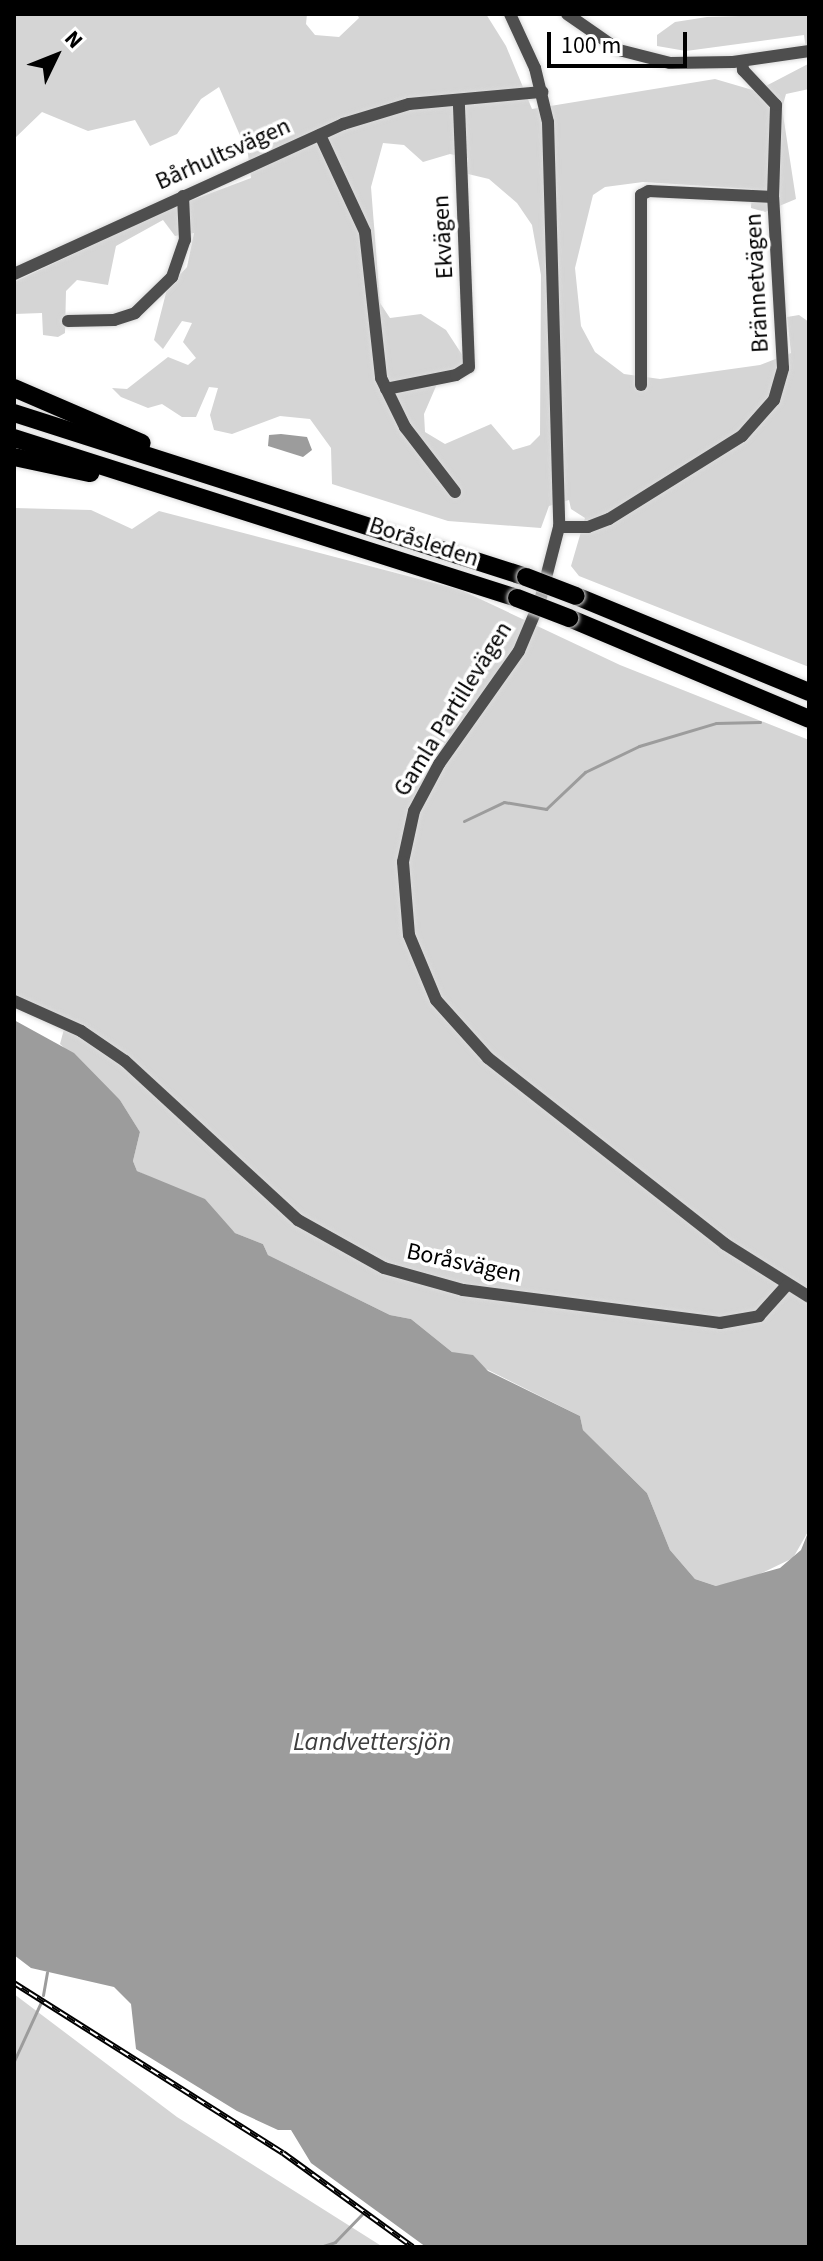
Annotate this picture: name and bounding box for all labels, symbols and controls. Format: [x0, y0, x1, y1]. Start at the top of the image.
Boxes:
north arrow [16, 16, 96, 96]
scale bar [551, 16, 691, 66]
text: N [57, 23, 90, 56]
text: 100 m [561, 28, 621, 63]
street label: Bårhultsvägen [151, 111, 295, 197]
street label: Ekvägen [426, 194, 460, 280]
street label: Brännetvägen [739, 213, 775, 353]
street label: Boråsleden [366, 511, 482, 573]
street label: Gamla Partillevägen [388, 616, 518, 802]
street label: Boråsvägen [404, 1237, 524, 1289]
water label: Landvettersjön [293, 1726, 451, 1758]

